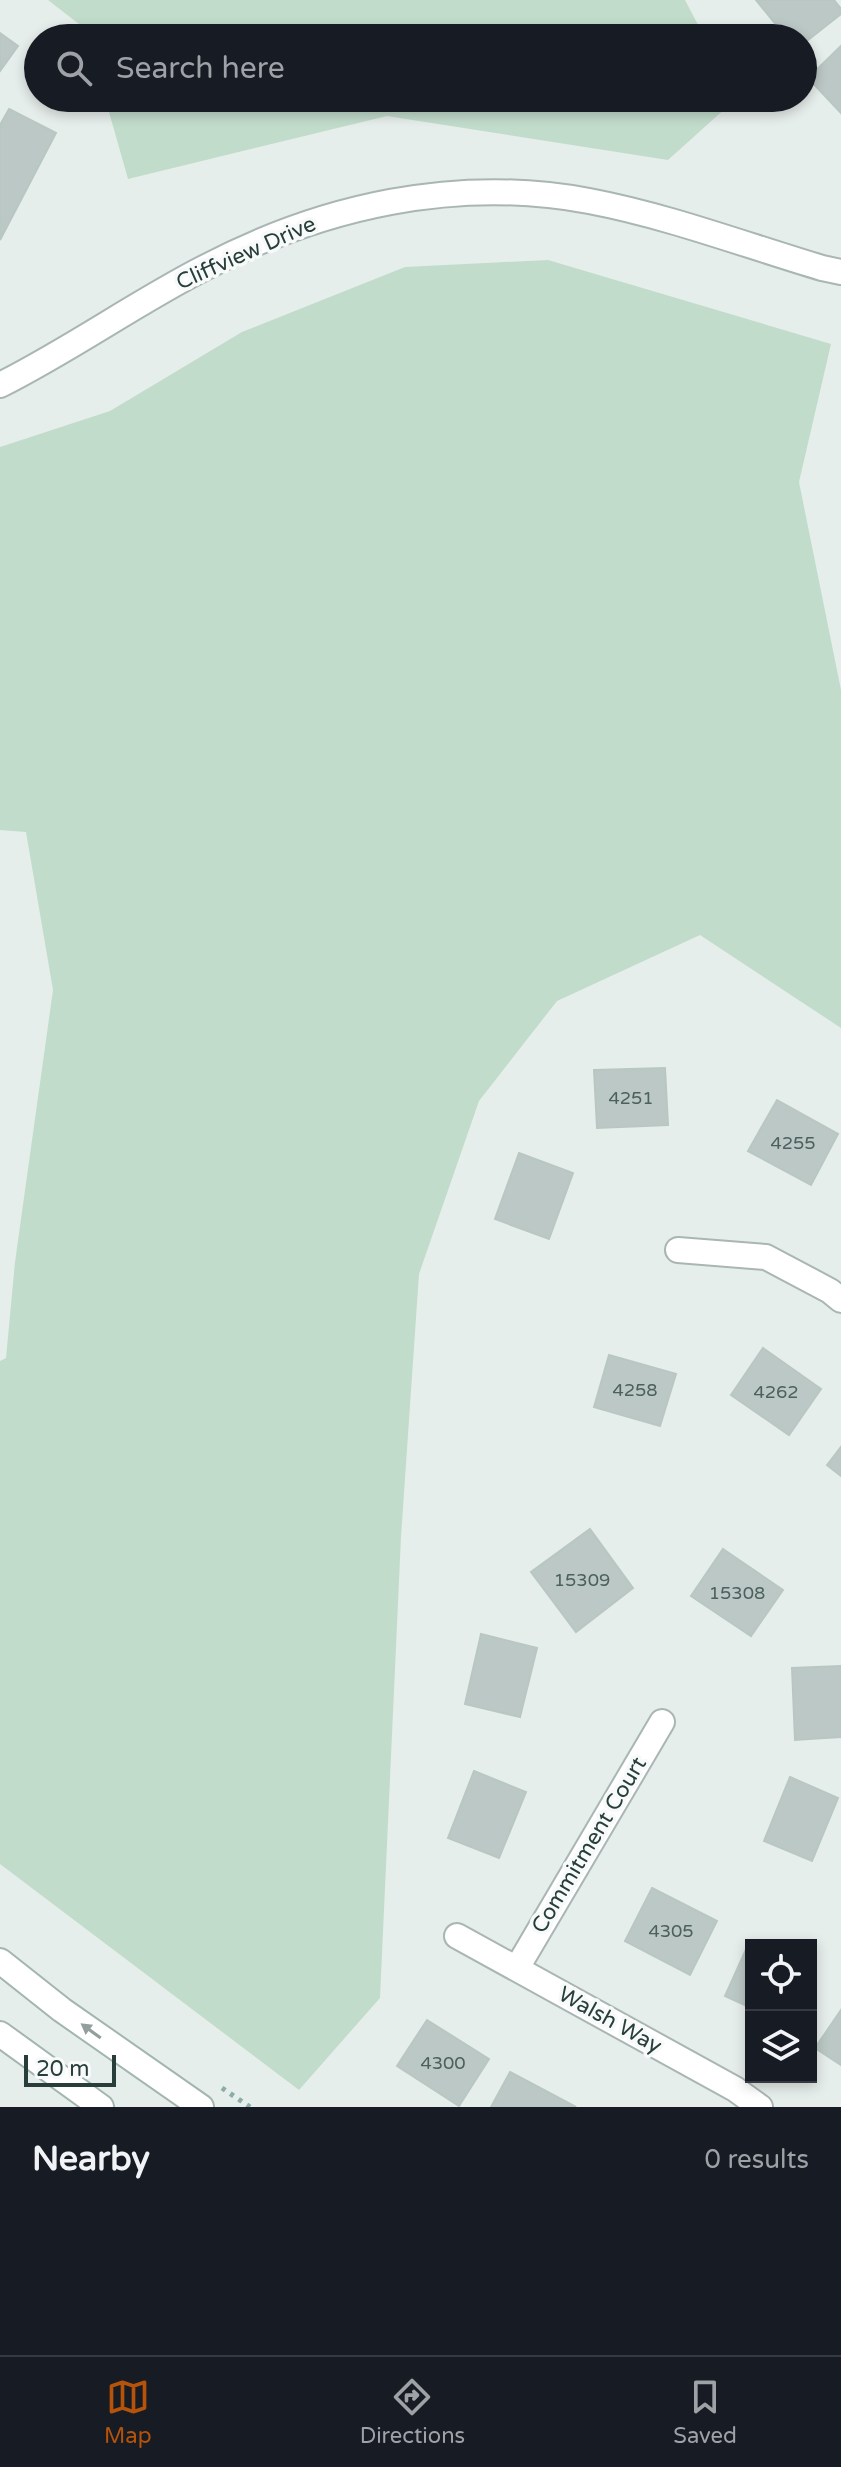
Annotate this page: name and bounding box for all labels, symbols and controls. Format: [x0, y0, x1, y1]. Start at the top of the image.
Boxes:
search box [24, 24, 817, 112]
icon: search [52, 46, 96, 90]
text: Search here [116, 50, 285, 87]
street label: Cliffview Drive [172, 211, 320, 295]
house number: 4251 [608, 1087, 654, 1109]
house number: 4255 [770, 1132, 816, 1154]
house number: 4258 [612, 1379, 658, 1401]
house number: 4262 [753, 1381, 799, 1403]
house number: 15309 [554, 1569, 610, 1591]
house number: 15308 [709, 1582, 765, 1604]
street label: Commitment Court [526, 1752, 652, 1938]
house number: 4305 [648, 1920, 694, 1942]
map controls [745, 1939, 817, 2083]
button: locate [745, 1939, 817, 2011]
street label: Walsh Way [554, 1981, 666, 2059]
button: layers [745, 2011, 817, 2083]
one-way arrow [81, 2024, 102, 2039]
scale bar [24, 2051, 116, 2087]
house number: 4300 [420, 2052, 466, 2074]
text: 20 m [36, 2056, 90, 2082]
text: Nearby [32, 2139, 150, 2180]
text: 0 results [704, 2144, 809, 2175]
tab: Map [104, 2375, 152, 2449]
tab: Directions [360, 2375, 465, 2449]
tab: Saved [673, 2375, 737, 2449]

